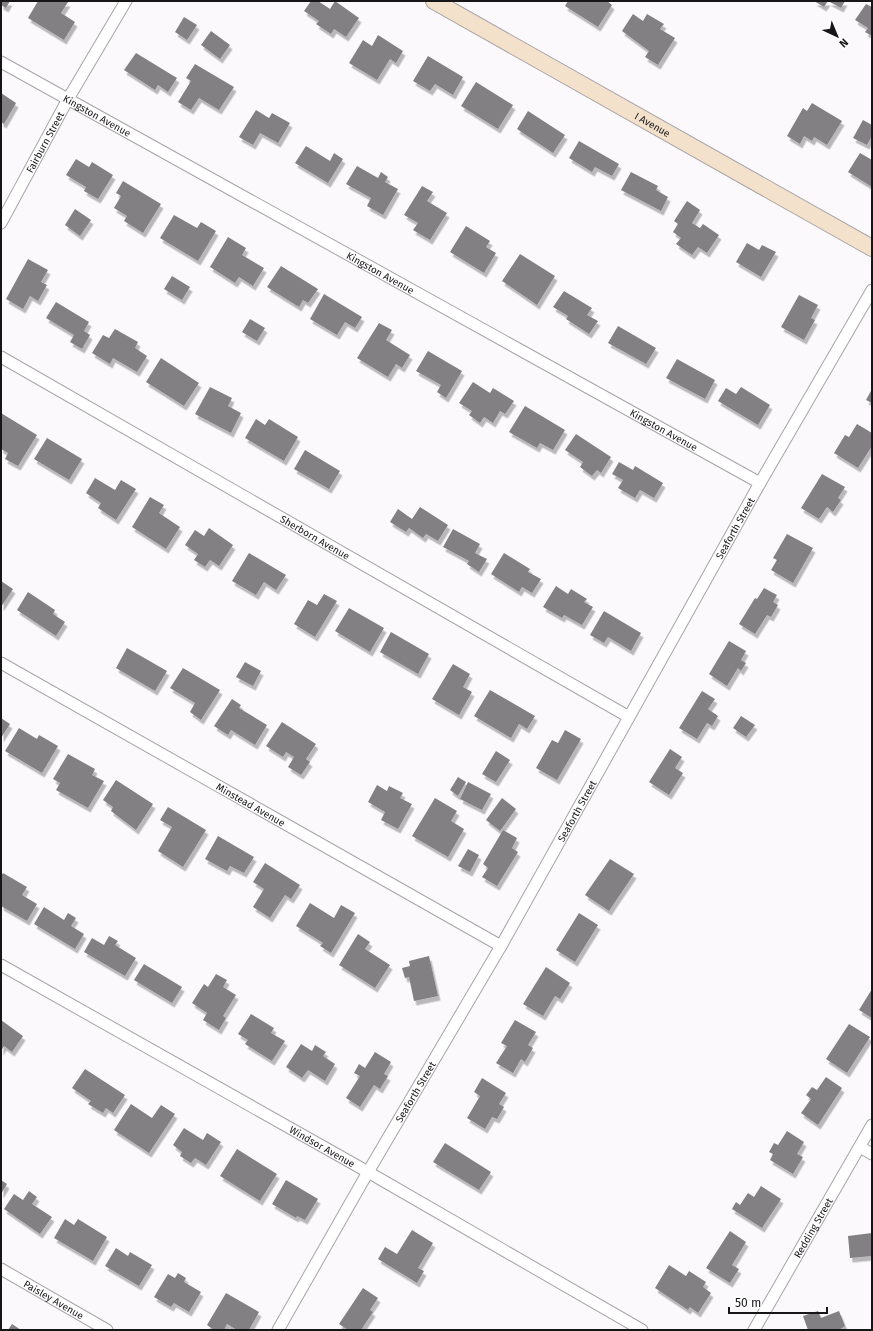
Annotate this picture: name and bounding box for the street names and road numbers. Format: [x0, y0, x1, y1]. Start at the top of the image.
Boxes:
street label: Kingston Avenue [61, 93, 133, 140]
street label: Fairburn Street [24, 110, 67, 175]
street label: I Avenue [632, 110, 672, 140]
street label: Kingston Avenue [344, 250, 416, 297]
street label: Kingston Avenue [627, 407, 699, 454]
street label: Seaforth Street [714, 495, 758, 561]
street label: Sherborn Avenue [278, 513, 351, 563]
street label: Seaforth Street [556, 778, 600, 844]
street label: Minstead Avenue [214, 781, 287, 830]
street label: Seaforth Street [394, 1059, 439, 1125]
street label: Windsor Avenue [287, 1124, 357, 1170]
street label: Redding Street [792, 1196, 836, 1260]
street label: Paisley Avenue [21, 1278, 86, 1322]

